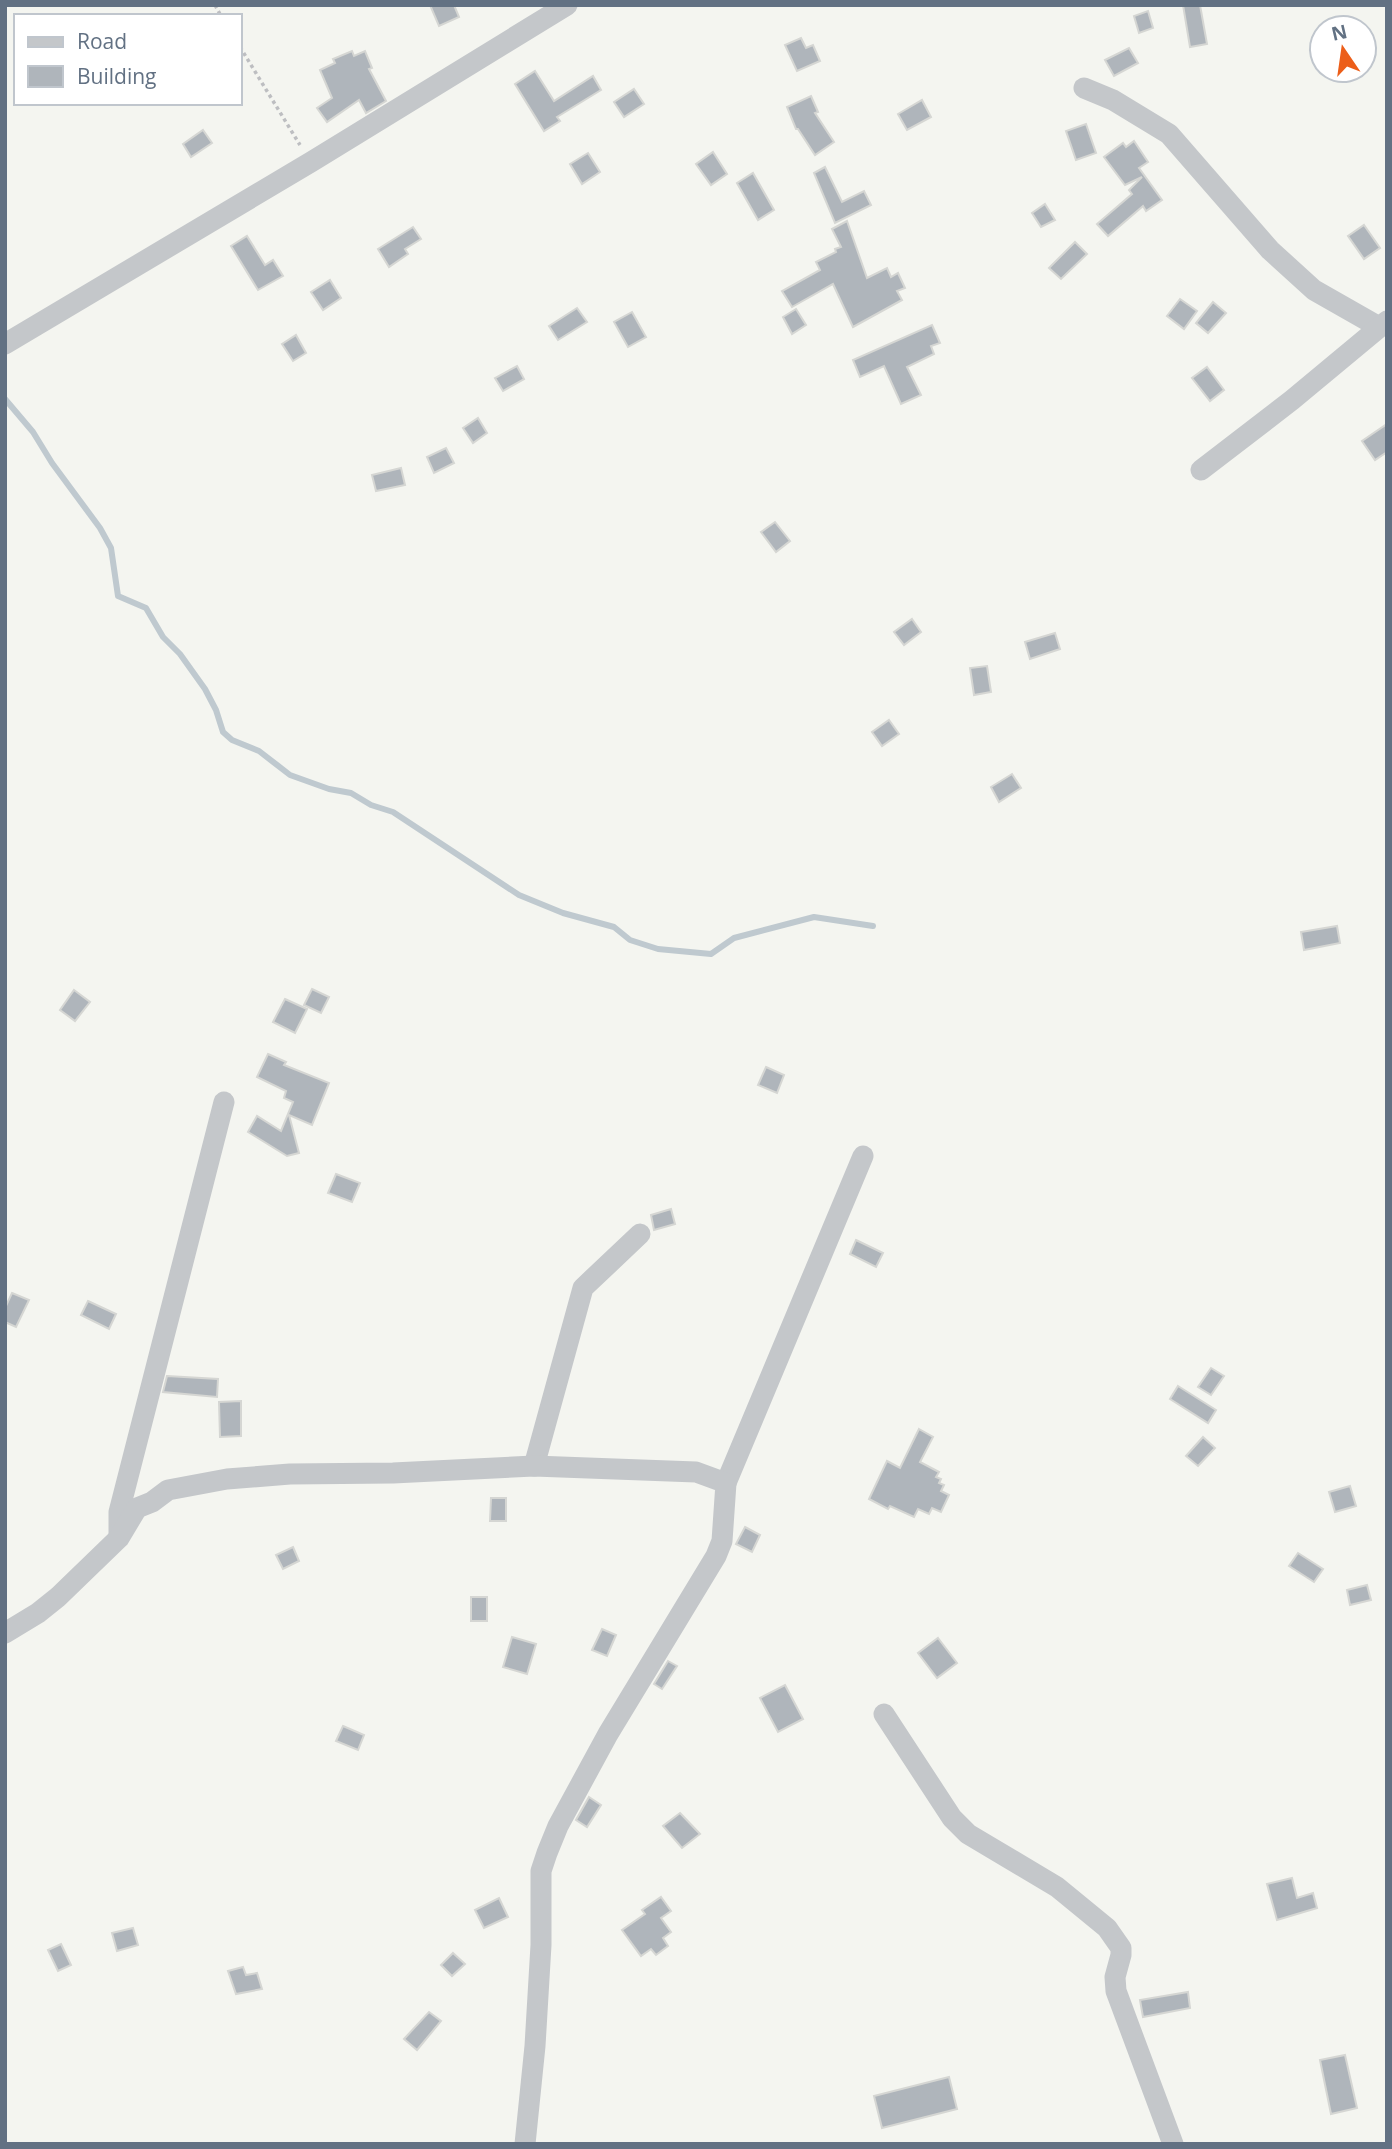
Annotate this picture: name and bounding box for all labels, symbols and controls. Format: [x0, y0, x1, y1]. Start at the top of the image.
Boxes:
legend [14, 14, 242, 105]
north arrow [1308, 14, 1378, 84]
text: N [1329, 18, 1350, 47]
text: Road [77, 27, 127, 55]
text: Building [77, 62, 156, 90]

